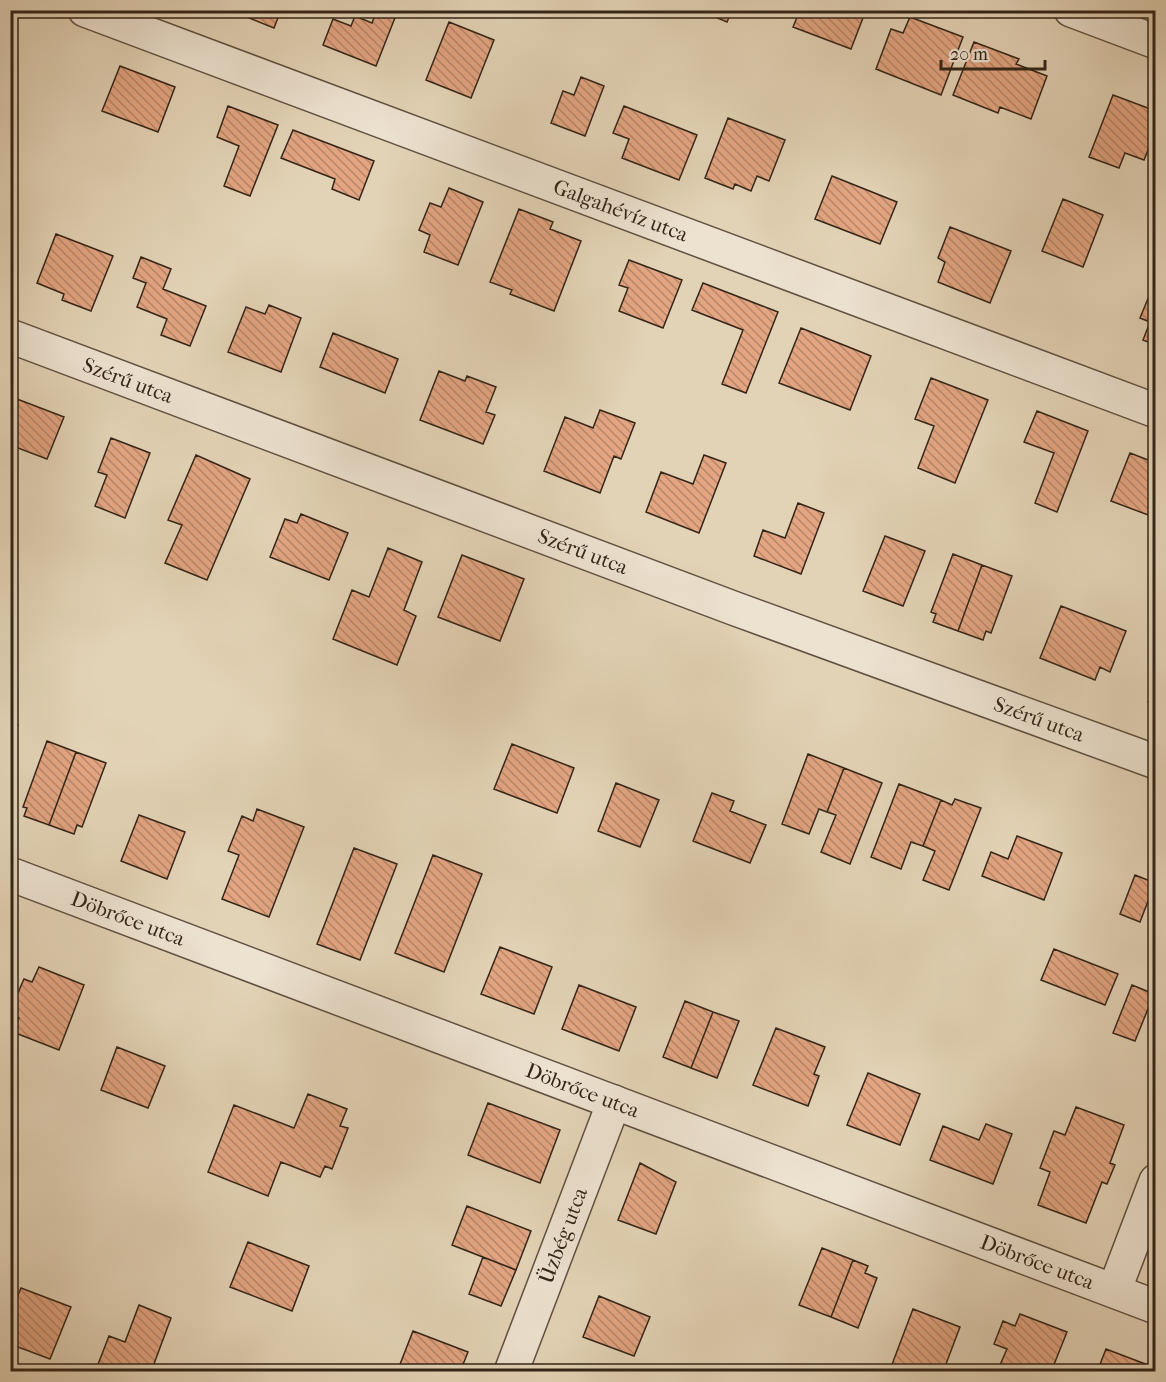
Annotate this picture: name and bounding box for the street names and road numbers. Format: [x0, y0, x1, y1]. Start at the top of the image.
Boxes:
street label: Galgahévíz utca [550, 174, 692, 247]
street label: Szérű utca [80, 353, 177, 408]
street label: Szérű utca [534, 524, 631, 579]
street label: Szérű utca [990, 692, 1088, 747]
street label: Döbrőce utca [68, 886, 188, 951]
street label: Döbrőce utca [522, 1058, 643, 1123]
street label: Üzbég utca [534, 1184, 592, 1287]
street label: Döbrőce utca [977, 1230, 1097, 1295]

